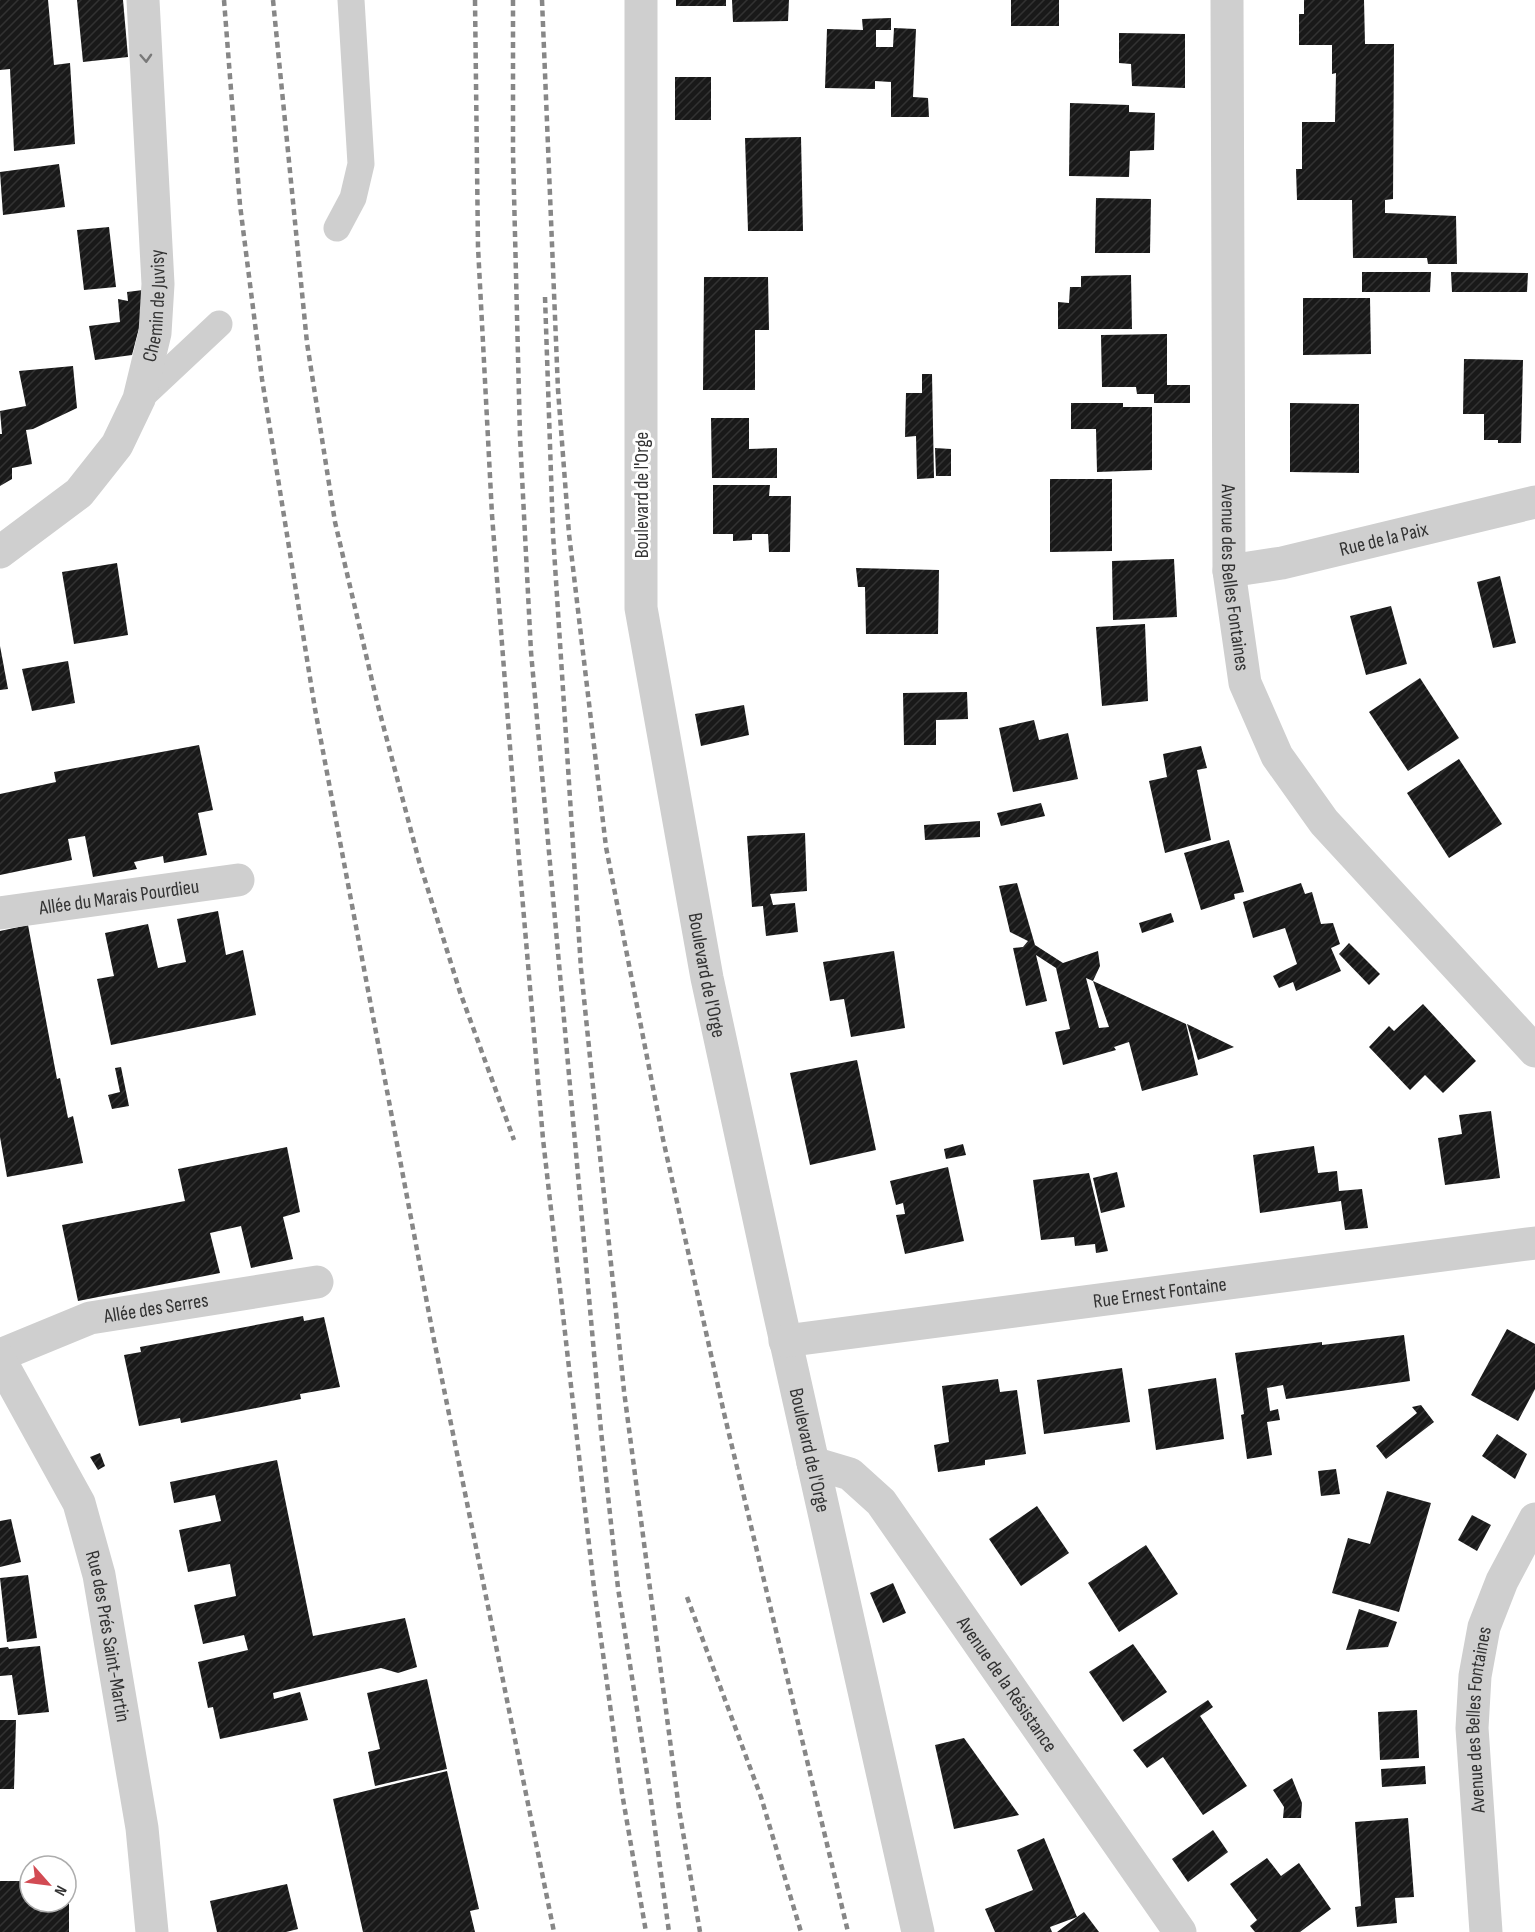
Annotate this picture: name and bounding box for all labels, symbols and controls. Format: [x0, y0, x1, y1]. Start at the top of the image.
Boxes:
one-way arrow [140, 54, 153, 63]
street label: Chemin de Juvisy [137, 248, 171, 364]
street label: Boulevard de l'Orge [630, 432, 654, 558]
street label: Avenue des Belles Fontaines [1216, 483, 1254, 672]
street label: Rue de la Paix [1337, 517, 1431, 562]
street label: Allée du Marais Pourdieu [36, 875, 201, 921]
street label: Boulevard de l'Orge [683, 911, 731, 1040]
street label: Rue Ernest Fontaine [1092, 1272, 1228, 1314]
street label: Allée des Serres [101, 1288, 210, 1329]
street label: Boulevard de l'Orge [784, 1386, 835, 1515]
street label: Rue des Prés Saint-Martin [80, 1548, 135, 1724]
street label: Avenue de la Résistance [951, 1611, 1062, 1757]
street label: Avenue des Belles Fontaines [1461, 1625, 1497, 1815]
north arrow [18, 1854, 78, 1914]
text: N [50, 1882, 70, 1899]

